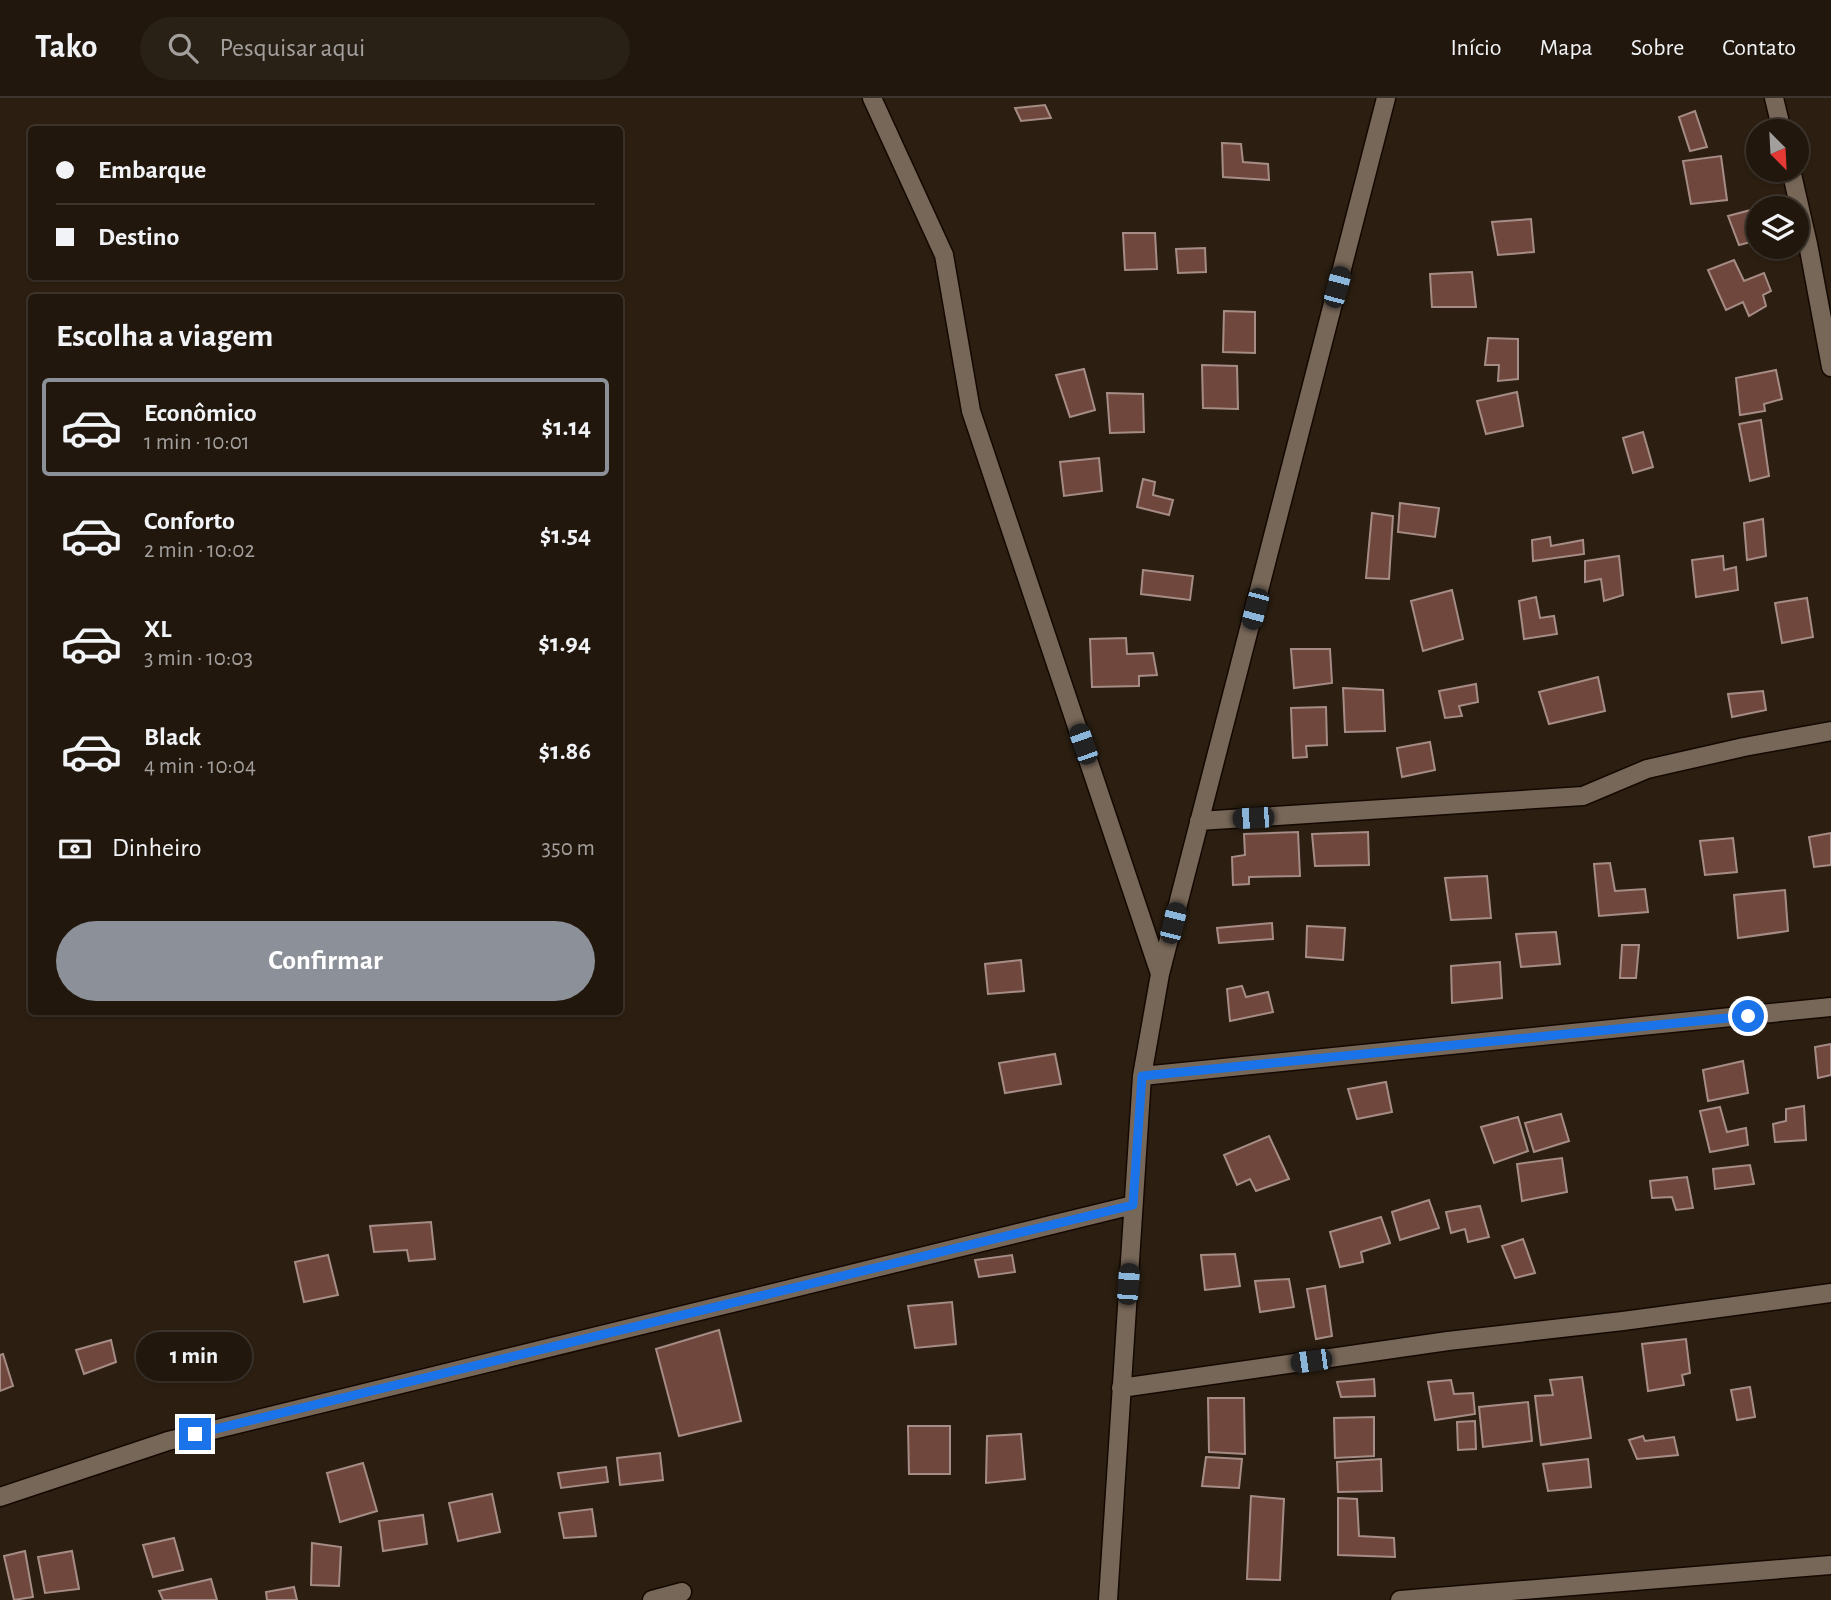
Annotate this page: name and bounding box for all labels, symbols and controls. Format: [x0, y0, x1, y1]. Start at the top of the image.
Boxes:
search box [140, 17, 630, 80]
icon: search [164, 29, 202, 67]
text: Tako [35, 31, 98, 64]
text: Pesquisar aqui [220, 35, 365, 61]
text: Início [1450, 36, 1502, 60]
text: Mapa [1540, 36, 1593, 60]
text: Sobre [1631, 36, 1684, 60]
text: Contato [1722, 36, 1796, 60]
north arrow [1746, 119, 1810, 182]
map controls [1746, 119, 1809, 259]
text: Embarque [98, 157, 206, 183]
button: layers [1746, 196, 1809, 259]
text: Destino [98, 224, 179, 250]
car [1322, 264, 1353, 310]
text: Escolha a viagem [56, 320, 273, 352]
icon: car [60, 396, 123, 459]
text: Econômico [144, 400, 257, 426]
text: $1.14 [542, 414, 591, 440]
text: 1 min · 10:01 [144, 431, 250, 454]
icon: car [60, 504, 123, 567]
text: Conforto [144, 508, 235, 534]
text: $1.54 [540, 522, 591, 548]
text: 2 min · 10:02 [144, 539, 255, 562]
car [1240, 586, 1271, 632]
icon: car [60, 612, 123, 675]
text: XL [144, 616, 171, 642]
text: $1.94 [538, 630, 591, 656]
text: 3 min · 10:03 [144, 647, 253, 670]
icon: car [60, 720, 123, 783]
car [1067, 721, 1100, 767]
text: Black [144, 724, 201, 750]
text: $1.86 [539, 738, 591, 764]
text: 4 min · 10:04 [144, 755, 256, 778]
car [1232, 806, 1275, 830]
icon: cash [56, 830, 94, 868]
text: Dinheiro [112, 835, 201, 861]
text: 350 m [542, 837, 595, 860]
car [1158, 900, 1189, 946]
button: Confirmar [56, 921, 595, 1001]
route start [1732, 1000, 1764, 1032]
car [1117, 1262, 1140, 1306]
callout: 1 min [137, 1332, 253, 1382]
text: 1 min [170, 1345, 218, 1368]
car [1289, 1348, 1334, 1374]
route end [179, 1418, 211, 1450]

